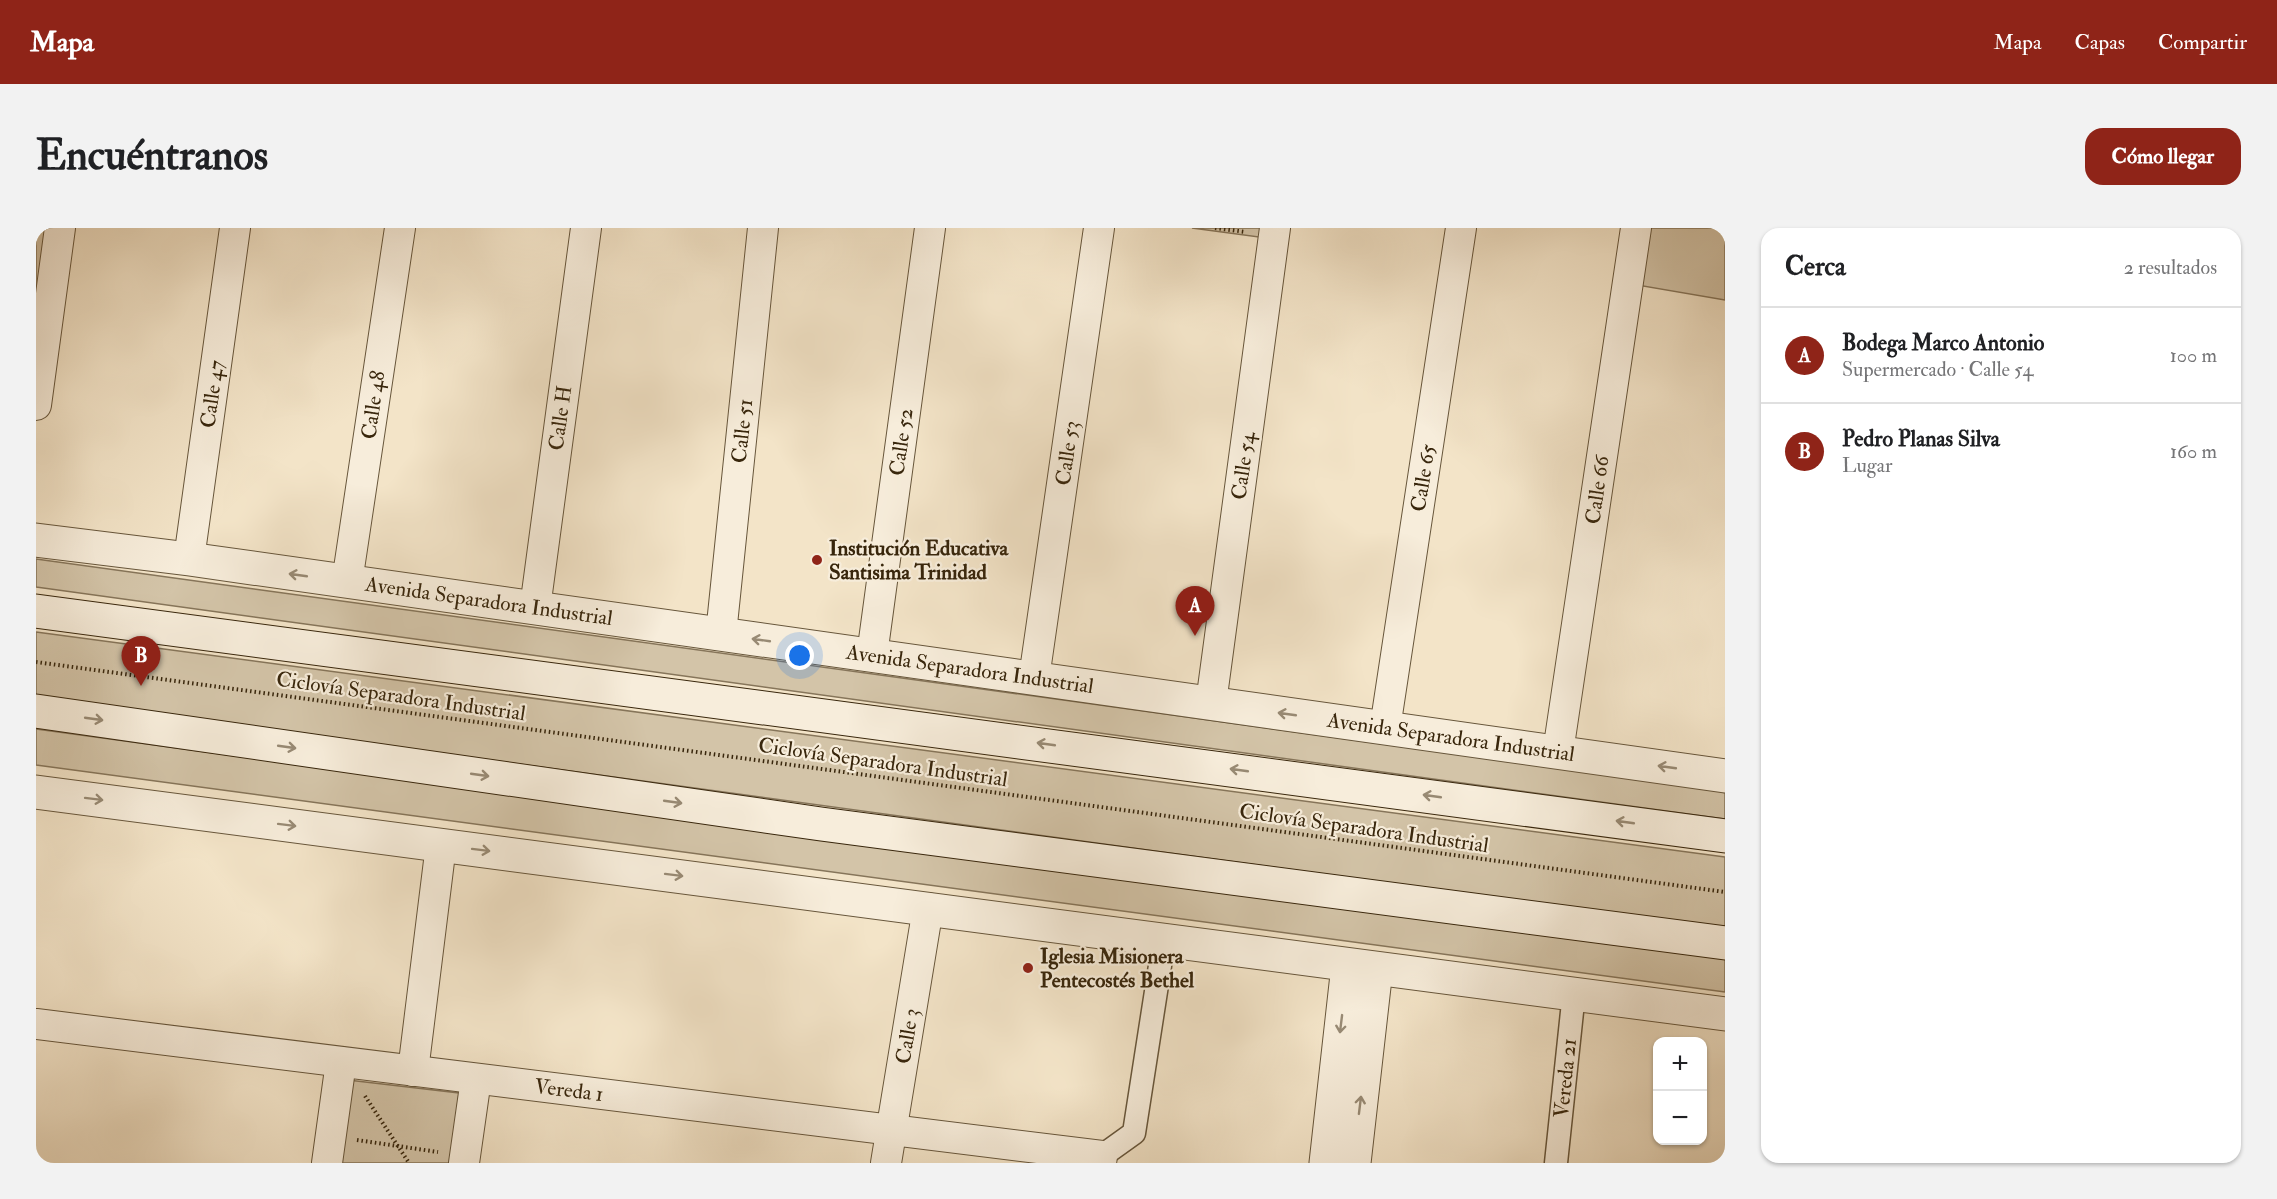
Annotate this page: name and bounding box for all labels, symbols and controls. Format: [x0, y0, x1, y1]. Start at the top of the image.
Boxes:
text: Mapa [30, 25, 94, 60]
text: Mapa [1994, 29, 2042, 56]
text: Capas [2075, 29, 2125, 56]
text: Compartir [2158, 29, 2247, 56]
button: Cómo llegar [2085, 128, 2241, 185]
text: Encuéntranos [36, 130, 268, 182]
text: Cerca [1785, 251, 1846, 283]
text: 2 resultados [2124, 255, 2217, 280]
text: Bodega Marco Antonio [1842, 329, 2044, 357]
text: A [1798, 343, 1811, 368]
text: 100 m [2170, 343, 2217, 368]
text: Supermercado · Calle 54 [1842, 357, 2033, 382]
street label: Calle 47 [194, 358, 231, 430]
street label: Calle 48 [355, 369, 392, 441]
street label: Calle H [543, 384, 578, 452]
street label: Calle 51 [726, 398, 759, 465]
street label: Calle 52 [883, 407, 920, 477]
street label: Calle 53 [1050, 419, 1085, 487]
text: Pedro Planas Silva [1842, 425, 2000, 453]
street label: Calle 54 [1225, 429, 1262, 502]
text: B [1798, 439, 1811, 464]
text: 160 m [2170, 439, 2217, 464]
street label: Calle 65 [1405, 442, 1442, 514]
street label: Calle 66 [1579, 453, 1616, 526]
text: Lugar [1842, 453, 1892, 478]
place label: Institución Educativa Santisima Trinidad [829, 535, 1009, 586]
marker: Institución Educativa Santisima Trinidad [810, 553, 824, 567]
one-way arrow [288, 569, 308, 580]
street label: Avenida Separadora Industrial [362, 571, 615, 632]
pin: A [1176, 586, 1214, 636]
one-way arrow [752, 634, 771, 645]
pin: B [122, 636, 160, 686]
street label: Avenida Separadora Industrial [843, 639, 1096, 700]
your location [785, 641, 814, 670]
street label: Ciclovía Separadora Industrial [275, 666, 528, 727]
street label: Avenida Separadora Industrial [1324, 707, 1577, 768]
one-way arrow [1277, 708, 1297, 719]
one-way arrow [84, 713, 103, 724]
street label: Ciclovía Separadora Industrial [757, 732, 1010, 793]
one-way arrow [1036, 739, 1056, 750]
one-way arrow [277, 741, 296, 752]
one-way arrow [1658, 762, 1677, 773]
one-way arrow [1230, 764, 1249, 775]
one-way arrow [470, 769, 489, 780]
one-way arrow [1423, 790, 1443, 801]
one-way arrow [84, 794, 103, 805]
one-way arrow [663, 797, 682, 808]
street label: Ciclovía Separadora Industrial [1238, 798, 1491, 859]
one-way arrow [1616, 817, 1636, 828]
one-way arrow [277, 819, 297, 830]
one-way arrow [470, 845, 490, 856]
one-way arrow [664, 870, 683, 881]
place label: Iglesia Misionera Pentecostés Bethel [1040, 943, 1195, 994]
marker: Iglesia Misionera Pentecostés Bethel [1021, 961, 1035, 975]
street label: Calle 3 [890, 1006, 925, 1066]
one-way arrow [1336, 1014, 1347, 1034]
street label: Vereda 21 [1548, 1037, 1583, 1119]
map controls [1653, 1037, 1707, 1145]
button: + [1653, 1037, 1707, 1091]
street label: Vereda 1 [533, 1073, 605, 1108]
button: − [1653, 1091, 1707, 1145]
one-way arrow [1355, 1095, 1366, 1115]

